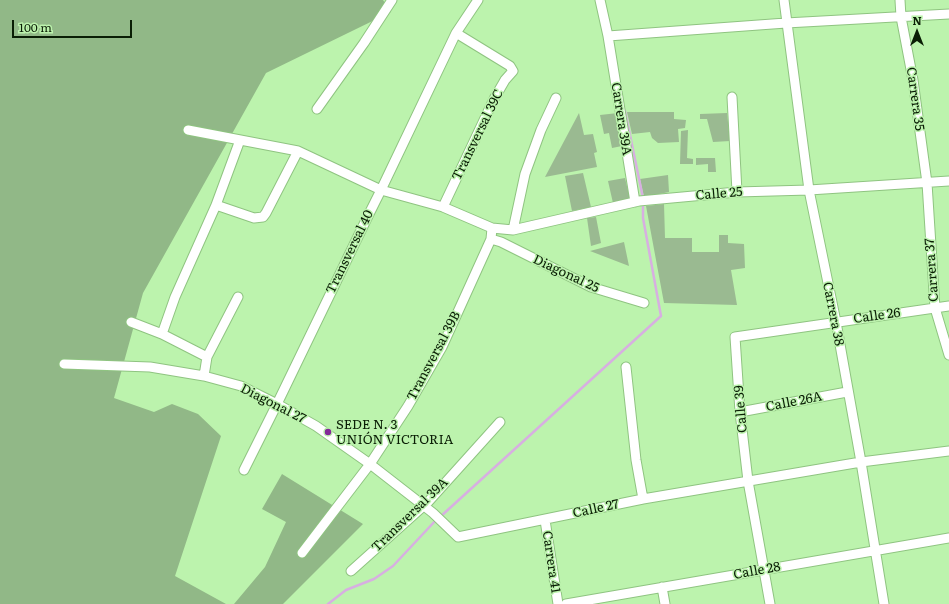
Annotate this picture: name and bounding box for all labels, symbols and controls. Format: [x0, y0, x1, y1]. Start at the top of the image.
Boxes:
scale bar [14, 12, 134, 38]
north arrow [897, 12, 937, 52]
text: N [912, 12, 922, 28]
text: 100 m [19, 18, 52, 36]
street label: Carrera 35 [903, 66, 927, 132]
street label: Carrera 39A [608, 81, 634, 157]
street label: Transversal 39C [449, 87, 507, 183]
street label: Calle 25 [695, 184, 743, 204]
street label: Transversal 40 [323, 208, 377, 296]
street label: Carrera 37 [922, 238, 942, 302]
street label: Diagonal 25 [530, 252, 602, 296]
street label: Carrera 38 [819, 281, 847, 347]
street label: Calle 26 [852, 305, 902, 327]
street label: Transversal 39B [404, 309, 464, 403]
street label: Diagonal 27 [238, 381, 308, 427]
street label: Calle 39 [731, 385, 751, 433]
street label: Calle 26A [765, 389, 823, 415]
place label: SEDE N. 3 UNIÓN VICTORIA [336, 417, 453, 448]
marker: SEDE N. 3 UNIÓN VICTORIA [323, 427, 333, 437]
street label: Transversal 39A [369, 475, 451, 555]
street label: Calle 27 [571, 496, 621, 522]
street label: Carrera 41 [539, 530, 563, 594]
street label: Calle 28 [732, 559, 782, 583]

